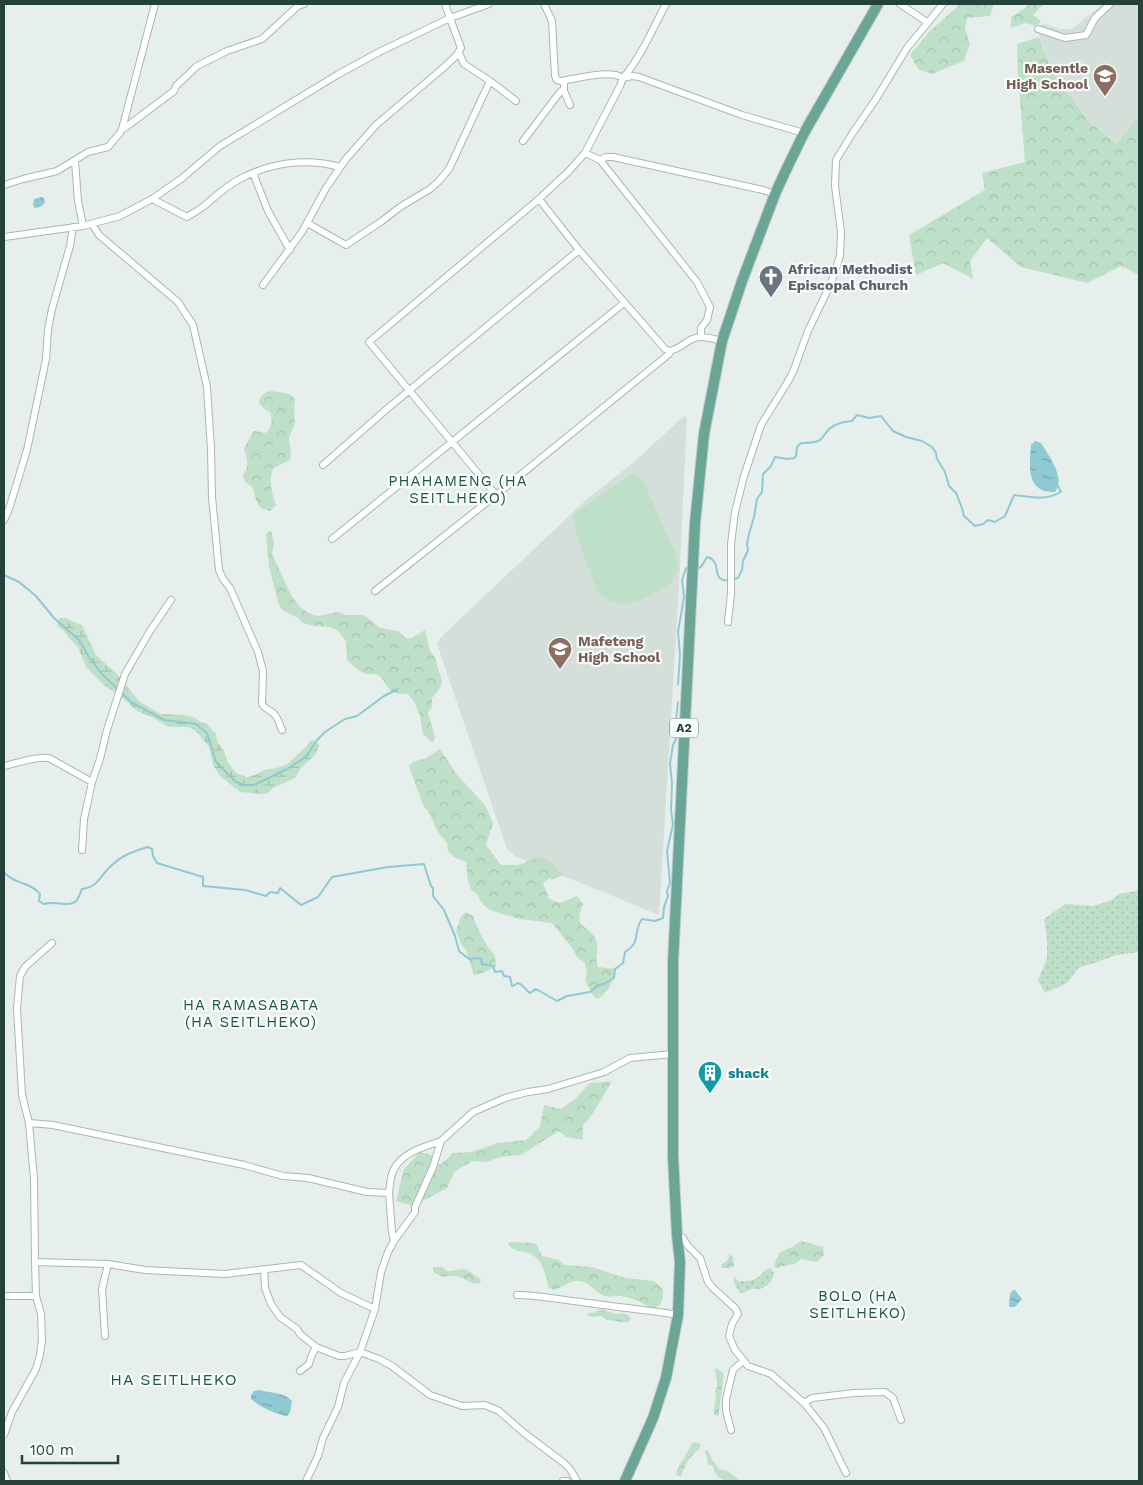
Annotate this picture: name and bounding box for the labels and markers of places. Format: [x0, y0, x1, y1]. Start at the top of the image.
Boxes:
place label: Masentle High School [1006, 60, 1088, 92]
school or university icon: Masentle High School [1092, 63, 1118, 97]
place label: African Methodist Episcopal Church [788, 261, 912, 293]
church icon: African Methodist Episcopal Church [758, 264, 784, 298]
place label: Mafeteng High School [578, 633, 660, 665]
school or university icon: Mafeteng High School [547, 636, 573, 670]
building icon: shack [697, 1060, 723, 1094]
place label: shack [728, 1065, 769, 1081]

